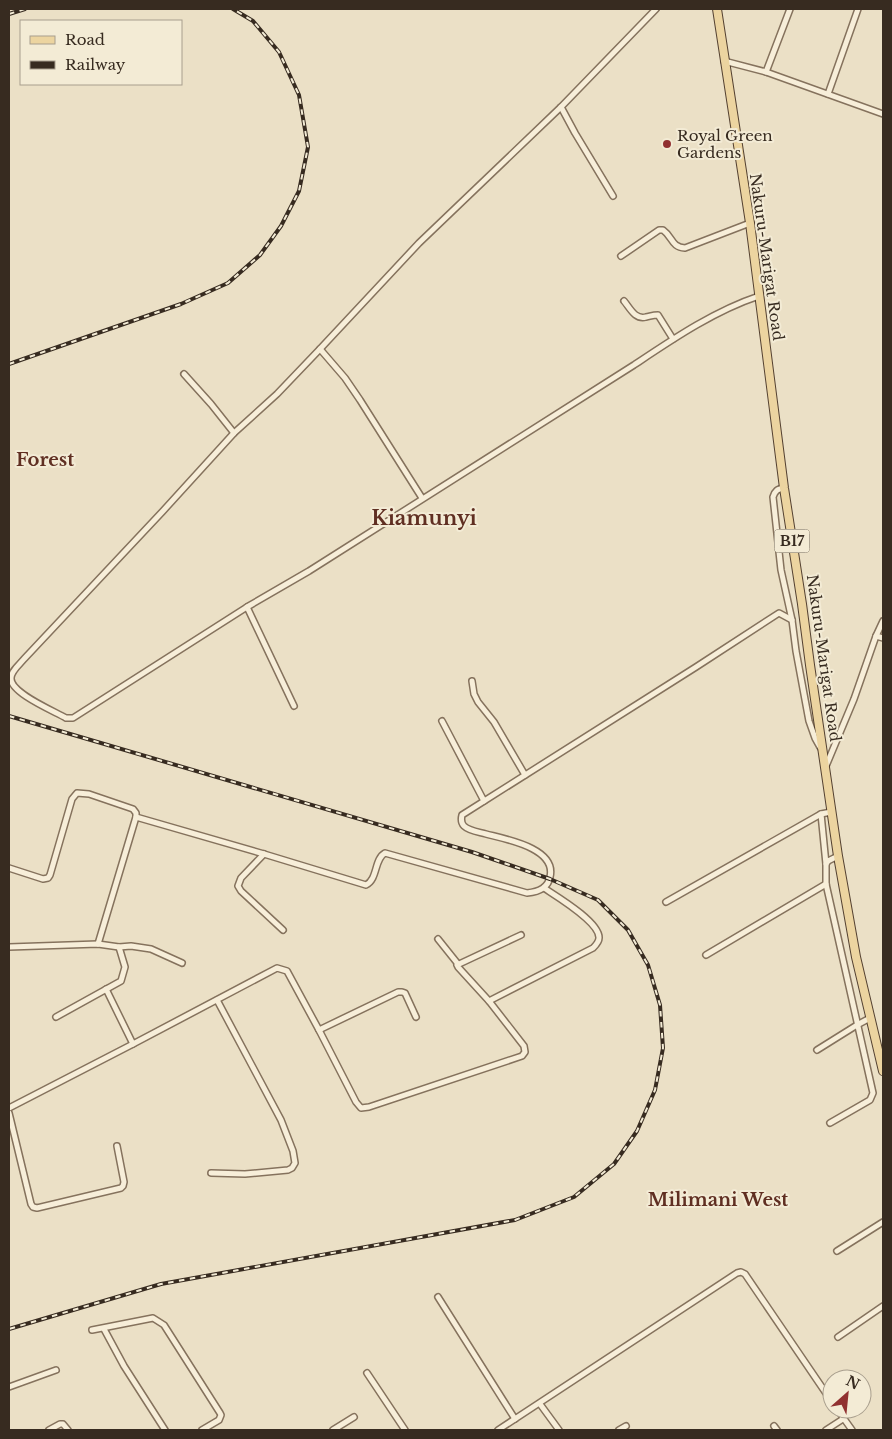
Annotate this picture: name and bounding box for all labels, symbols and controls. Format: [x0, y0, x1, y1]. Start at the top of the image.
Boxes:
legend [20, 20, 182, 85]
text: Road [65, 30, 105, 49]
text: Railway [65, 55, 126, 74]
place label: Royal Green Gardens [677, 126, 773, 162]
marker: Royal Green Gardens [661, 138, 673, 150]
street label: Nakuru-Marigat Road [746, 172, 788, 342]
district label: Forest [16, 449, 74, 471]
district label: Kiamunyi [371, 506, 477, 530]
road number: B17 [774, 530, 810, 552]
street label: Nakuru-Marigat Road [803, 573, 845, 743]
district label: Milimani West [648, 1189, 788, 1211]
north arrow [822, 1369, 872, 1419]
text: N [843, 1371, 863, 1393]

